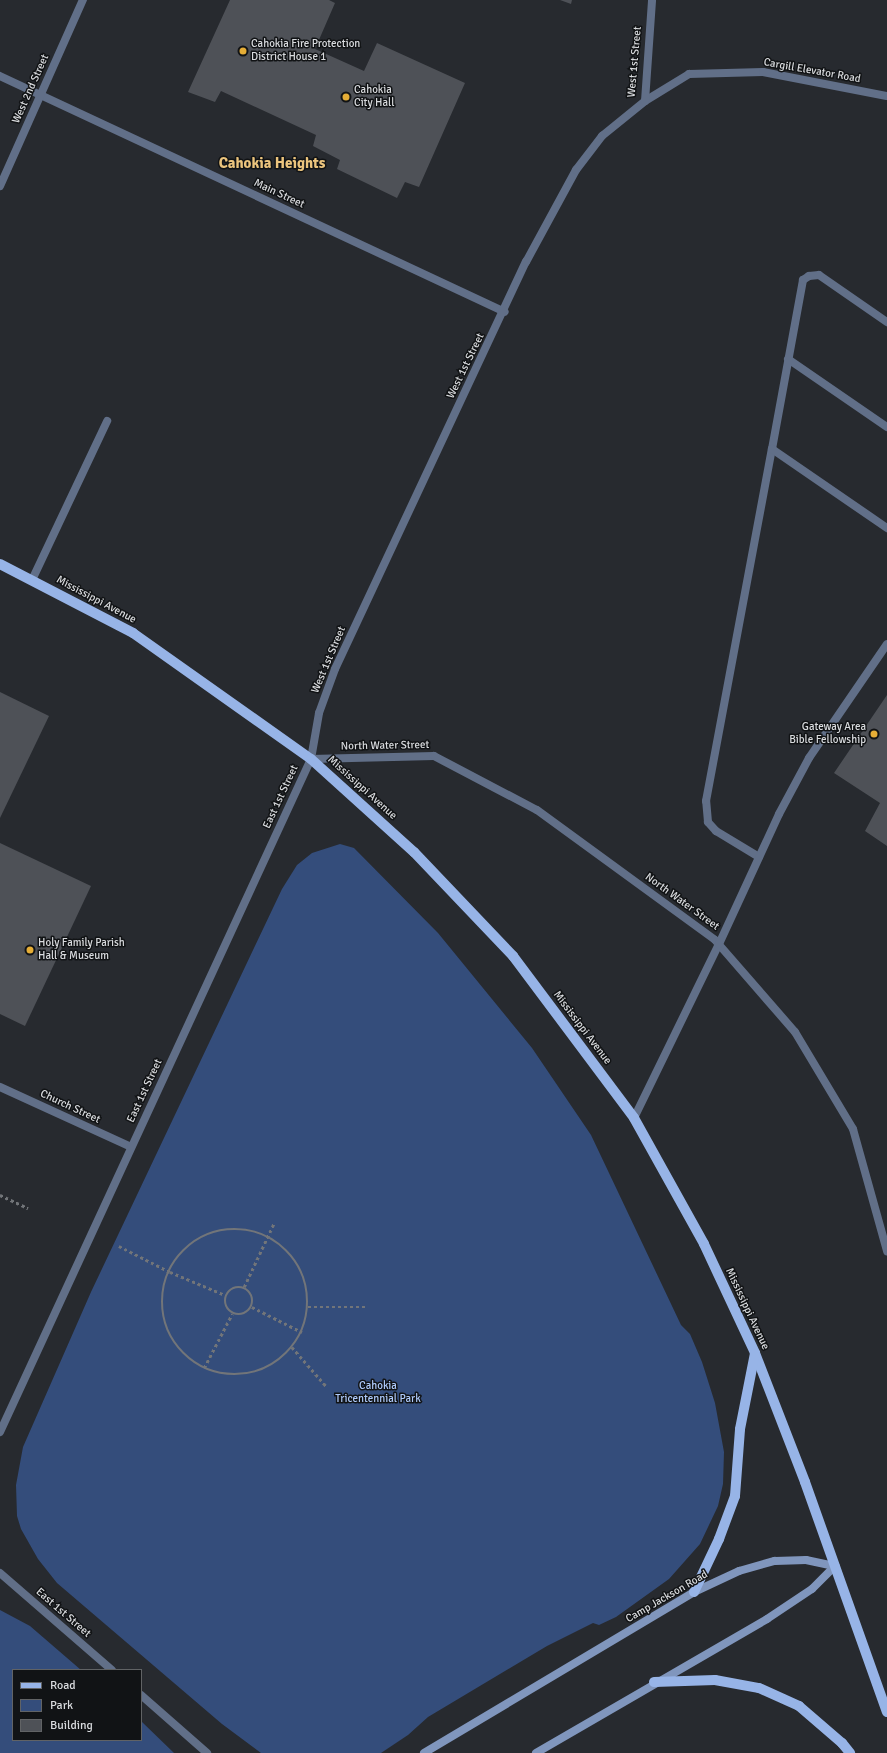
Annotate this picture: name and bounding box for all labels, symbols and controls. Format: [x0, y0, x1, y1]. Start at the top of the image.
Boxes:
street label: West 1st Street [625, 26, 645, 98]
place label: Cahokia Fire Protection District House 1 [251, 38, 360, 64]
marker: Cahokia Fire Protection District House 1 [238, 46, 248, 56]
street label: West 2nd Street [10, 52, 52, 126]
street label: Cargill Elevator Road [762, 56, 862, 86]
place label: Cahokia City Hall [354, 84, 394, 110]
marker: Cahokia City Hall [341, 92, 351, 102]
district label: Cahokia Heights [219, 155, 325, 173]
street label: Main Street [251, 176, 307, 212]
street label: West 1st Street [444, 331, 488, 401]
street label: Mississippi Avenue [54, 573, 138, 627]
street label: West 1st Street [309, 625, 349, 695]
place label: Gateway Area Bible Fellowship [789, 721, 866, 747]
marker: Gateway Area Bible Fellowship [869, 729, 879, 739]
street label: North Water Street [341, 739, 429, 753]
street label: Mississippi Avenue [325, 753, 399, 823]
street label: East 1st Street [261, 763, 301, 831]
street label: North Water Street [642, 871, 722, 933]
place label: Holy Family Parish Hall & Museum [38, 937, 125, 963]
marker: Holy Family Parish Hall & Museum [25, 945, 35, 955]
street label: Mississippi Avenue [550, 989, 614, 1067]
street label: East 1st Street [125, 1057, 165, 1125]
street label: Church Street [38, 1087, 102, 1127]
street label: Mississippi Avenue [722, 1266, 772, 1352]
park label: Cahokia Tricentennial Park [335, 1380, 421, 1406]
street label: Camp Jackson Road [624, 1568, 710, 1626]
street label: East 1st Street [33, 1586, 93, 1640]
legend [12, 1669, 142, 1741]
text: Road [50, 1678, 76, 1693]
text: Park [50, 1698, 73, 1713]
text: Building [50, 1718, 93, 1733]

